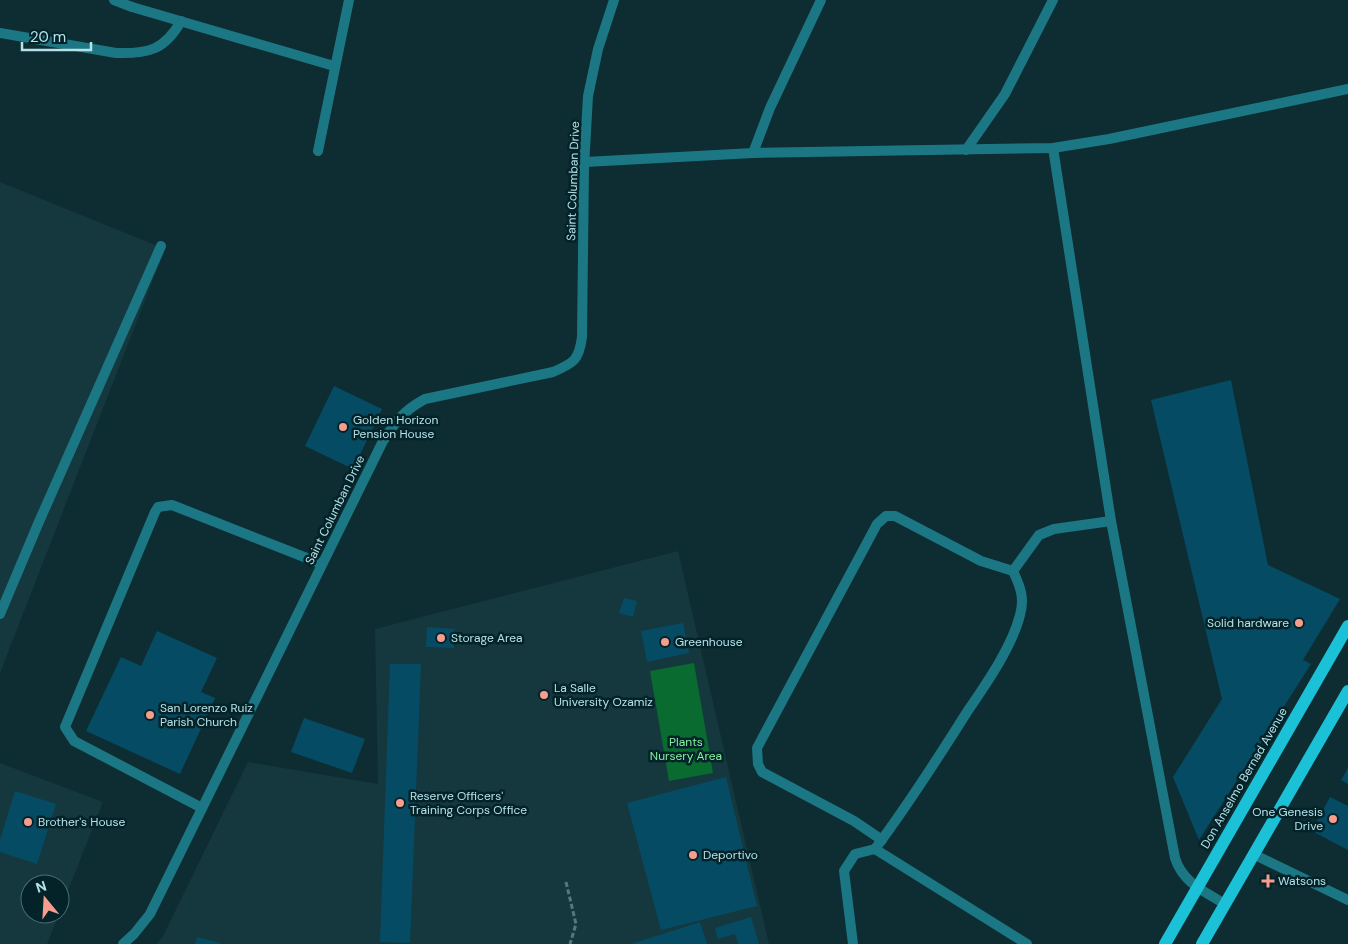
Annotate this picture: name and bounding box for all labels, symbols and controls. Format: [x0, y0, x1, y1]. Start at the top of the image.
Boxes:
scale bar [22, 20, 91, 52]
text: 20 m [30, 27, 66, 47]
street label: Saint Columban Drive [563, 121, 583, 241]
place label: Golden Horizon Pension House [353, 412, 439, 442]
marker: Golden Horizon Pension House [337, 421, 349, 433]
street label: Saint Columban Drive [302, 453, 368, 567]
place label: Solid hardware [1207, 615, 1289, 631]
marker: Solid hardware [1293, 617, 1305, 629]
place label: Storage Area [451, 630, 523, 646]
marker: Storage Area [435, 632, 447, 644]
place label: Greenhouse [675, 634, 743, 650]
marker: Greenhouse [659, 636, 671, 648]
place label: La Salle University Ozamiz [554, 680, 653, 710]
marker: La Salle University Ozamiz [538, 689, 550, 701]
place label: San Lorenzo Ruiz Parish Church [160, 700, 253, 730]
street label: Don Anselmo Bernad Avenue [1197, 704, 1291, 851]
marker: San Lorenzo Ruiz Parish Church [144, 709, 156, 721]
park label: Plants Nursery Area [650, 734, 722, 764]
place label: Reserve Officers' Training Corps Office [410, 788, 527, 818]
marker: Reserve Officers' Training Corps Office [394, 797, 406, 809]
place label: One Genesis Drive [1252, 804, 1323, 834]
marker: One Genesis Drive [1327, 813, 1339, 825]
place label: Brother's House [38, 814, 125, 830]
marker: Brother's House [22, 816, 34, 828]
place label: Deportivo [703, 847, 758, 863]
marker: Deportivo [687, 849, 699, 861]
place label: Watsons [1278, 873, 1326, 889]
north arrow [20, 874, 70, 924]
marker: Watsons [1262, 875, 1274, 887]
text: N [33, 876, 49, 897]

